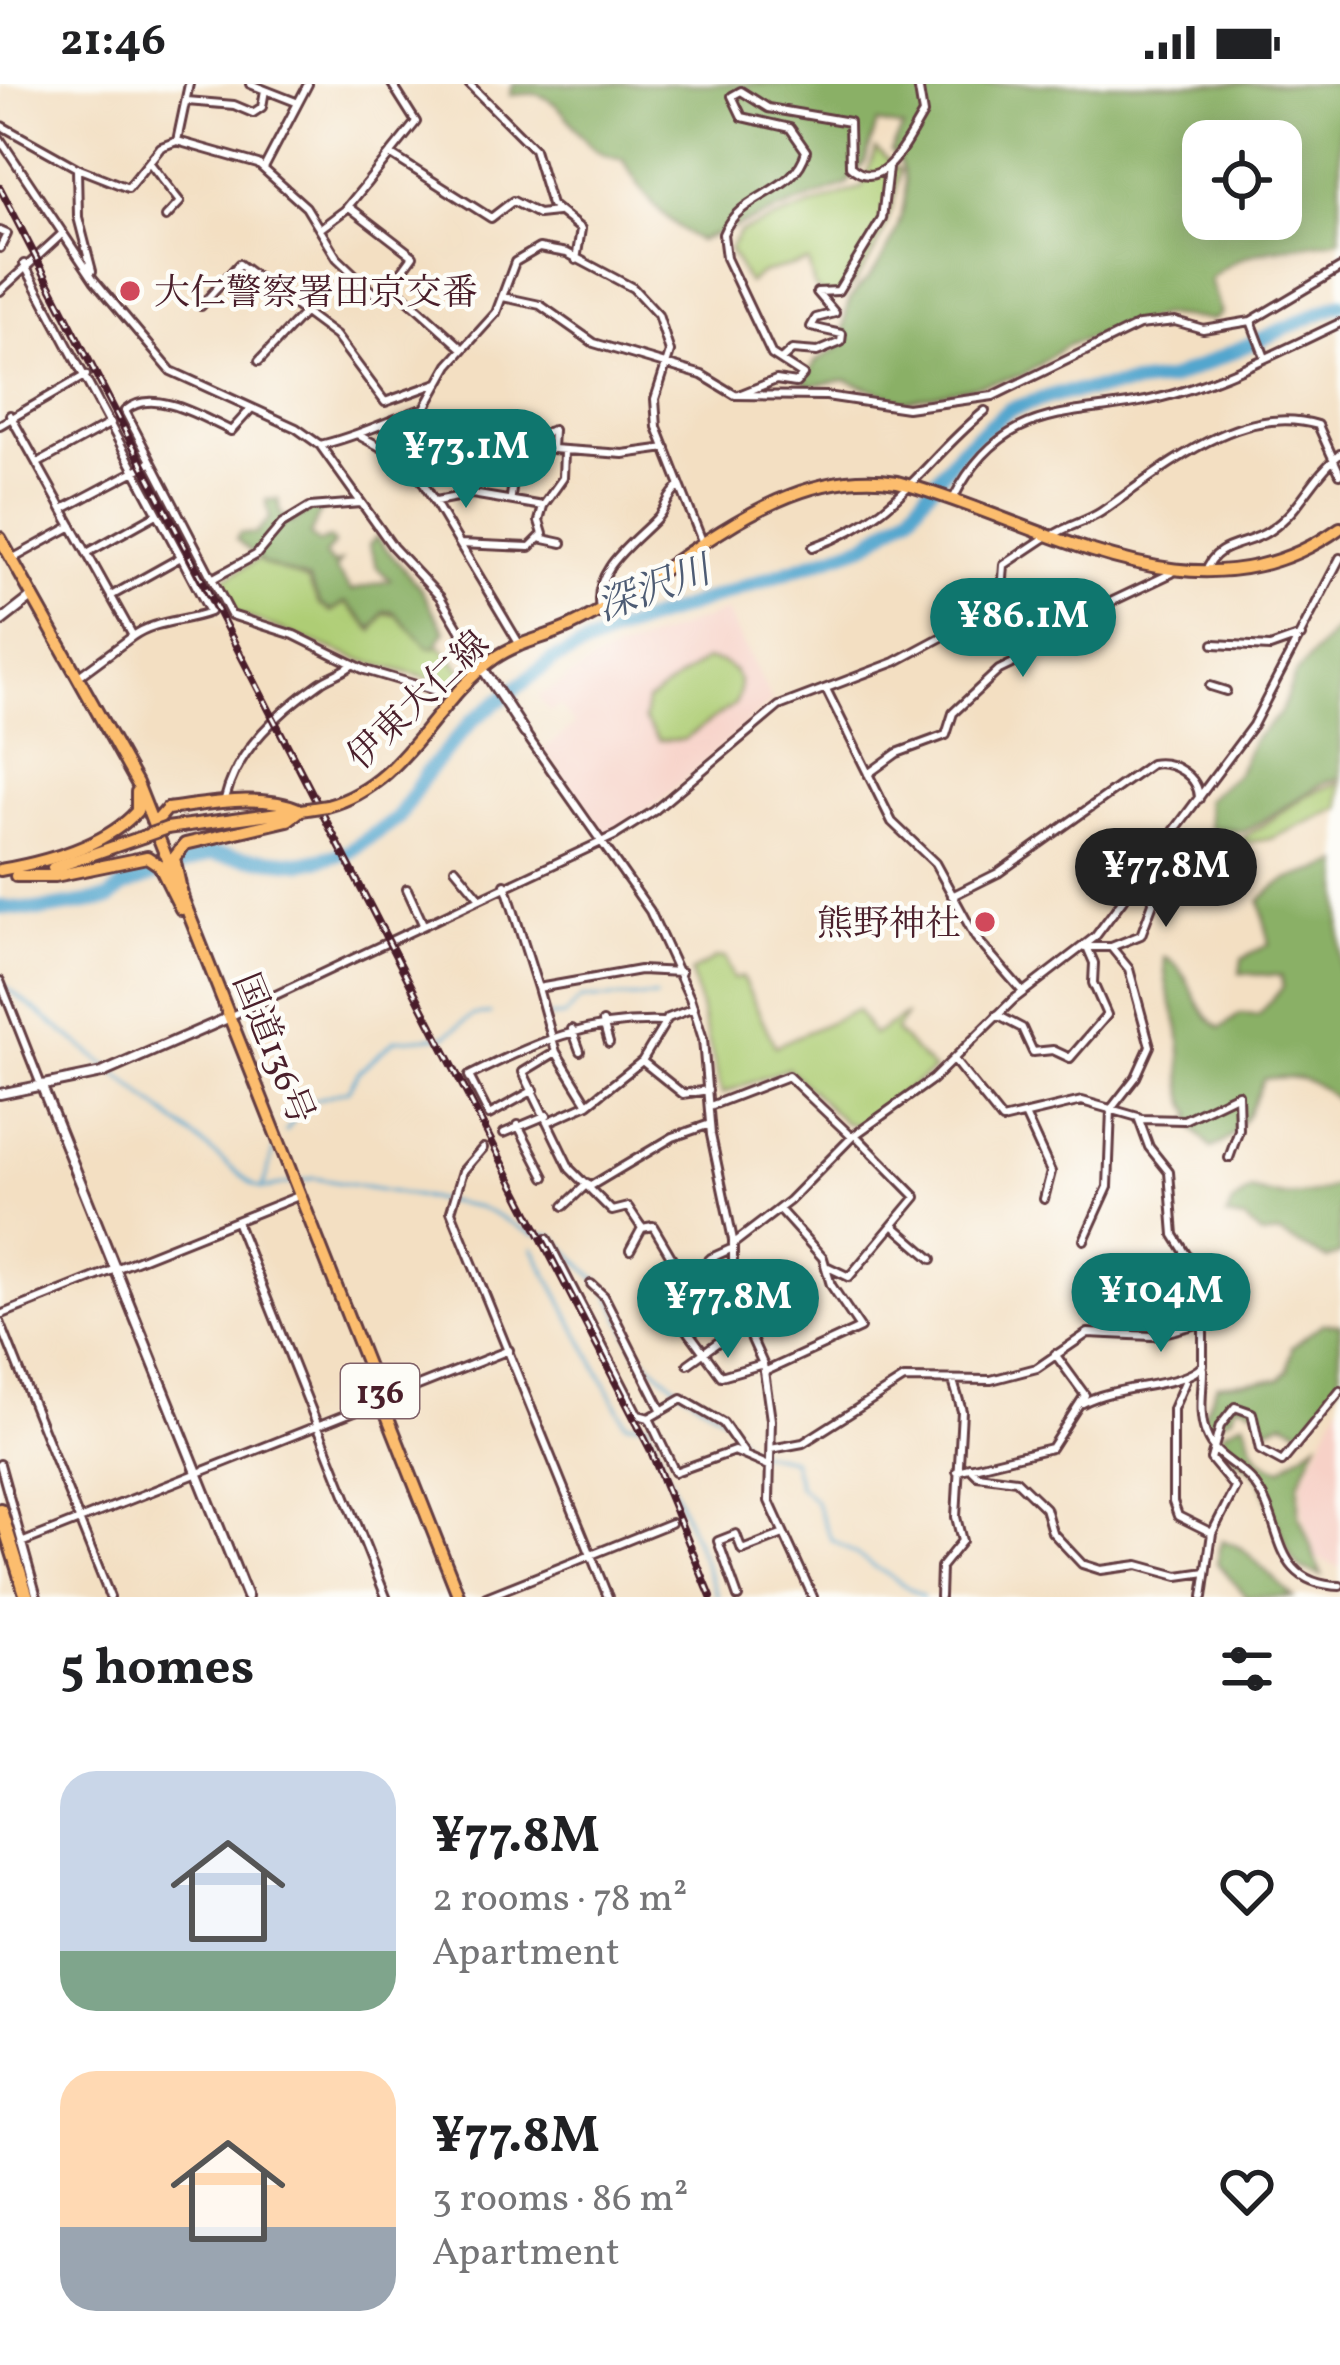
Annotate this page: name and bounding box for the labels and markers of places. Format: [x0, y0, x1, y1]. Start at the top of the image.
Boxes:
place label: 大仁警察署田京交番 [154, 270, 478, 320]
marker: 大仁警察署田京交番 [117, 278, 143, 304]
pin: ¥73.1M [368, 409, 564, 511]
pin: ¥86.1M [925, 578, 1121, 680]
pin: ¥77.8M [1068, 828, 1264, 930]
place label: 熊野神社 [817, 901, 961, 951]
marker: 熊野神社 [972, 909, 998, 935]
pin: ¥104M [1077, 1253, 1245, 1355]
pin: ¥77.8M [630, 1259, 826, 1361]

